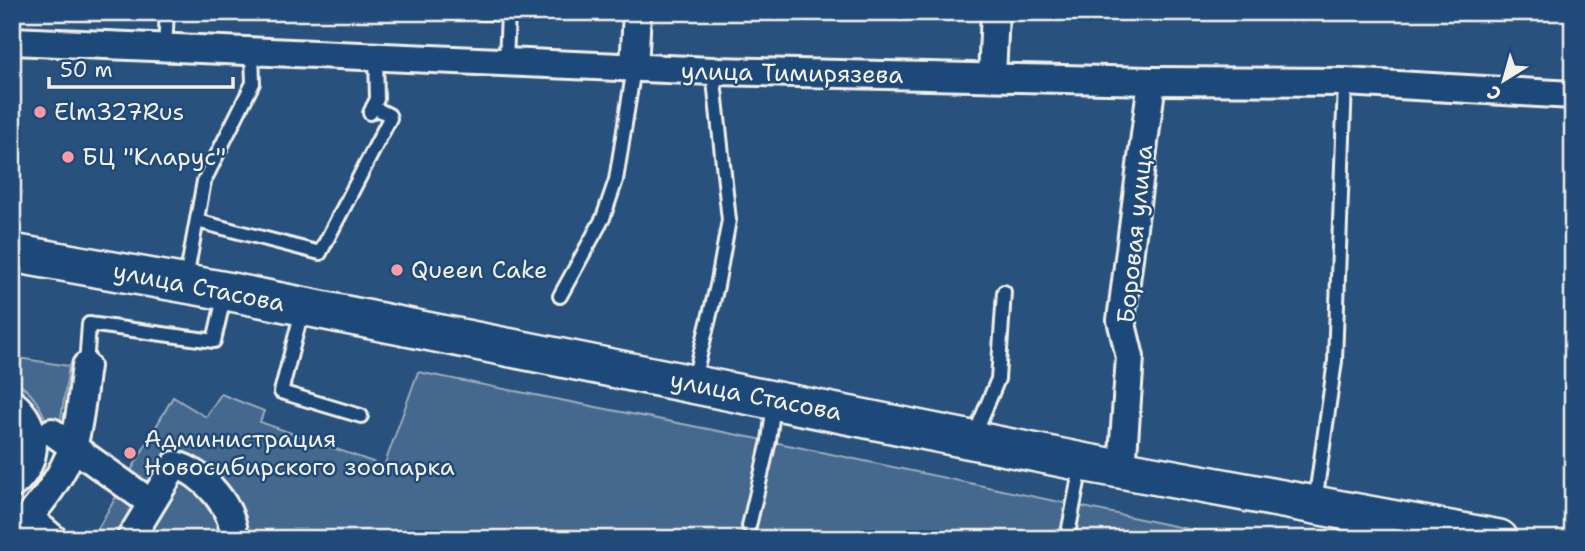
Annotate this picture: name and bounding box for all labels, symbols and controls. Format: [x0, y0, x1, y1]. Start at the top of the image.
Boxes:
scale bar [49, 46, 233, 90]
north arrow [1470, 46, 1540, 116]
street label: улица Тимирязева [680, 55, 904, 91]
text: 50 m [60, 56, 113, 84]
text: С [1482, 80, 1506, 107]
place label: Elm327Rus [54, 96, 184, 128]
marker: Elm327Rus [32, 104, 48, 120]
place label: БЦ "Кларус" [82, 141, 226, 173]
street label: Боровая улица [1110, 143, 1160, 325]
marker: БЦ "Кларус" [60, 149, 76, 165]
place label: Queen Cake [411, 254, 548, 286]
street label: улица Стасова [111, 255, 287, 319]
marker: Queen Cake [389, 262, 405, 278]
street label: улица Стасова [668, 364, 844, 428]
place label: Администрация Новосибирского зоопарка [144, 423, 455, 483]
marker: Администрация Новосибирского зоопарка [122, 445, 138, 461]

